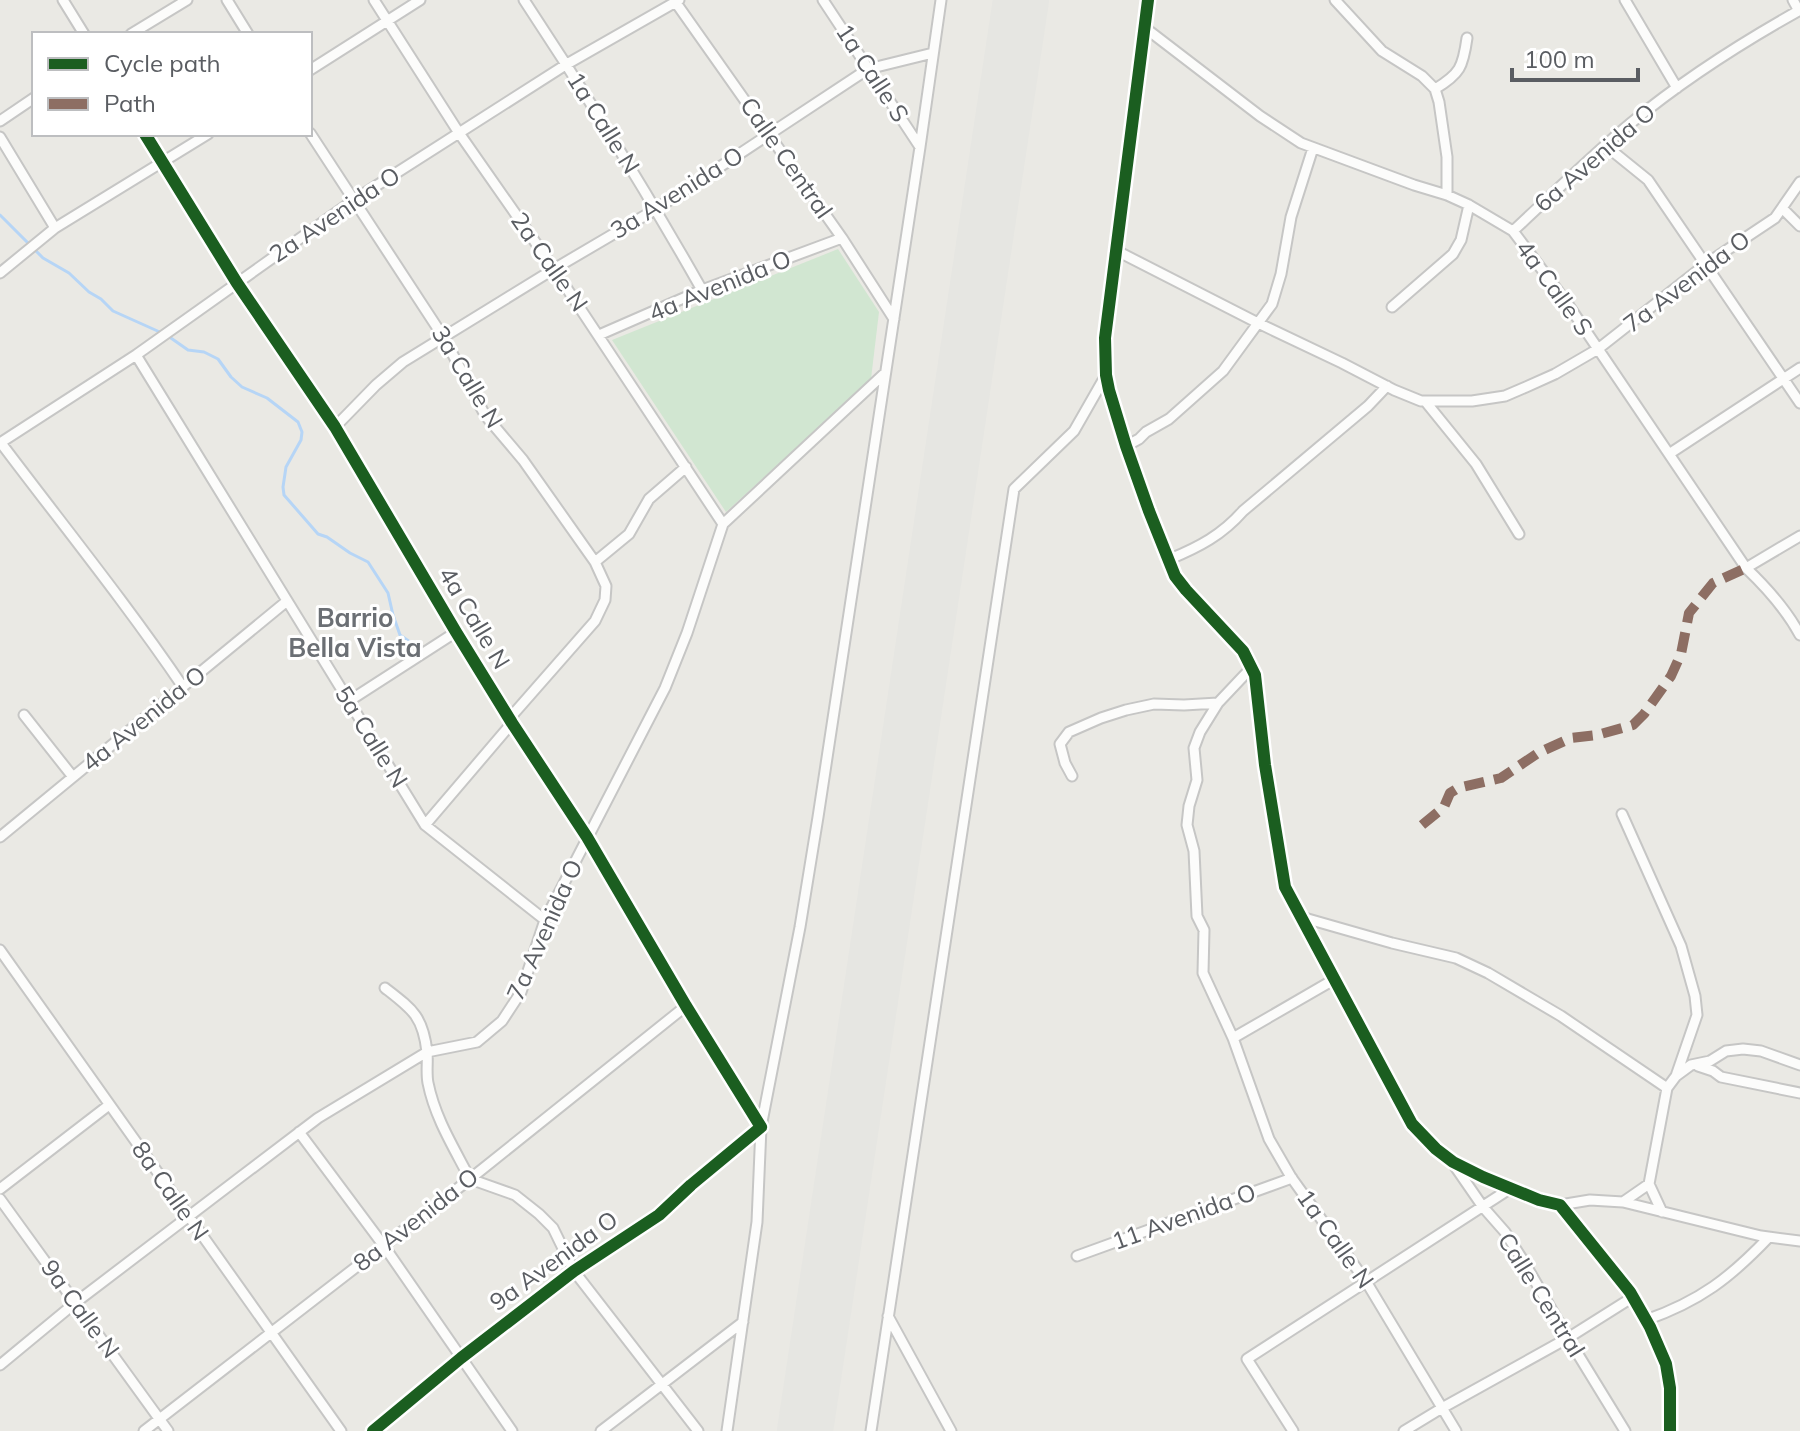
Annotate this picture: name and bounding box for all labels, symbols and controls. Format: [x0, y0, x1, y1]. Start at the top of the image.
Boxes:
street label: 1a Calle S [830, 18, 916, 127]
legend [32, 32, 312, 136]
scale bar [1512, 32, 1638, 82]
text: 100 m [1524, 44, 1595, 74]
text: Cycle path [104, 48, 221, 78]
street label: 1a Calle N [561, 66, 647, 179]
text: Path [104, 88, 156, 118]
street label: Calle Central [734, 91, 840, 224]
street label: 6a Avenida O [1527, 96, 1661, 218]
street label: 3a Avenida O [604, 139, 748, 245]
street label: 2a Avenida O [263, 159, 405, 269]
street label: 2a Calle N [505, 206, 595, 317]
street label: 7a Avenida O [1617, 224, 1756, 339]
street label: 4a Calle S [1510, 234, 1600, 341]
street label: 4a Avenida O [644, 243, 795, 327]
street label: 3a Calle N [426, 320, 510, 433]
street label: 4a Calle N [433, 561, 517, 674]
district label: Barrio Bella Vista [288, 601, 422, 664]
street label: 4a Avenida O [75, 659, 212, 777]
street label: 5a Calle N [329, 680, 415, 793]
street label: 7a Avenida O [500, 854, 589, 1005]
street label: 8a Calle N [126, 1135, 216, 1246]
street label: 8a Avenida O [347, 1161, 484, 1278]
street label: 11 Avenida O [1108, 1176, 1260, 1256]
street label: 1a Calle N [1291, 1183, 1381, 1294]
street label: 9a Avenida O [483, 1204, 623, 1317]
street label: Calle Central [1492, 1227, 1592, 1362]
street label: 9a Calle N [35, 1253, 126, 1363]

